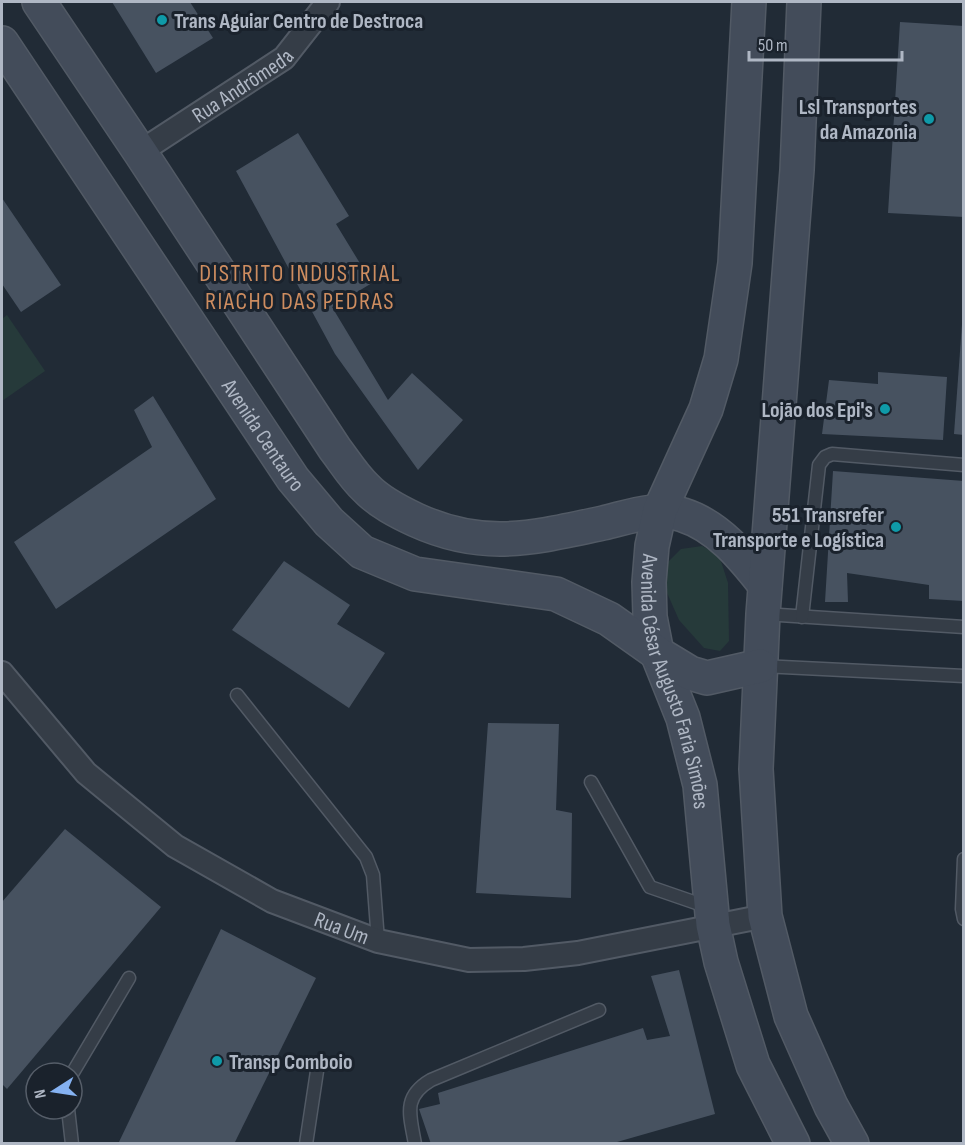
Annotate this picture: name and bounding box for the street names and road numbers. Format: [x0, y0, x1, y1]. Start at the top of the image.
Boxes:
street label: Rua Andrômeda [187, 44, 301, 129]
street label: Avenida Centauro [215, 373, 310, 497]
street label: Avenida César Augusto Faria Simões [634, 552, 714, 810]
street label: Rua Um [310, 906, 373, 951]

